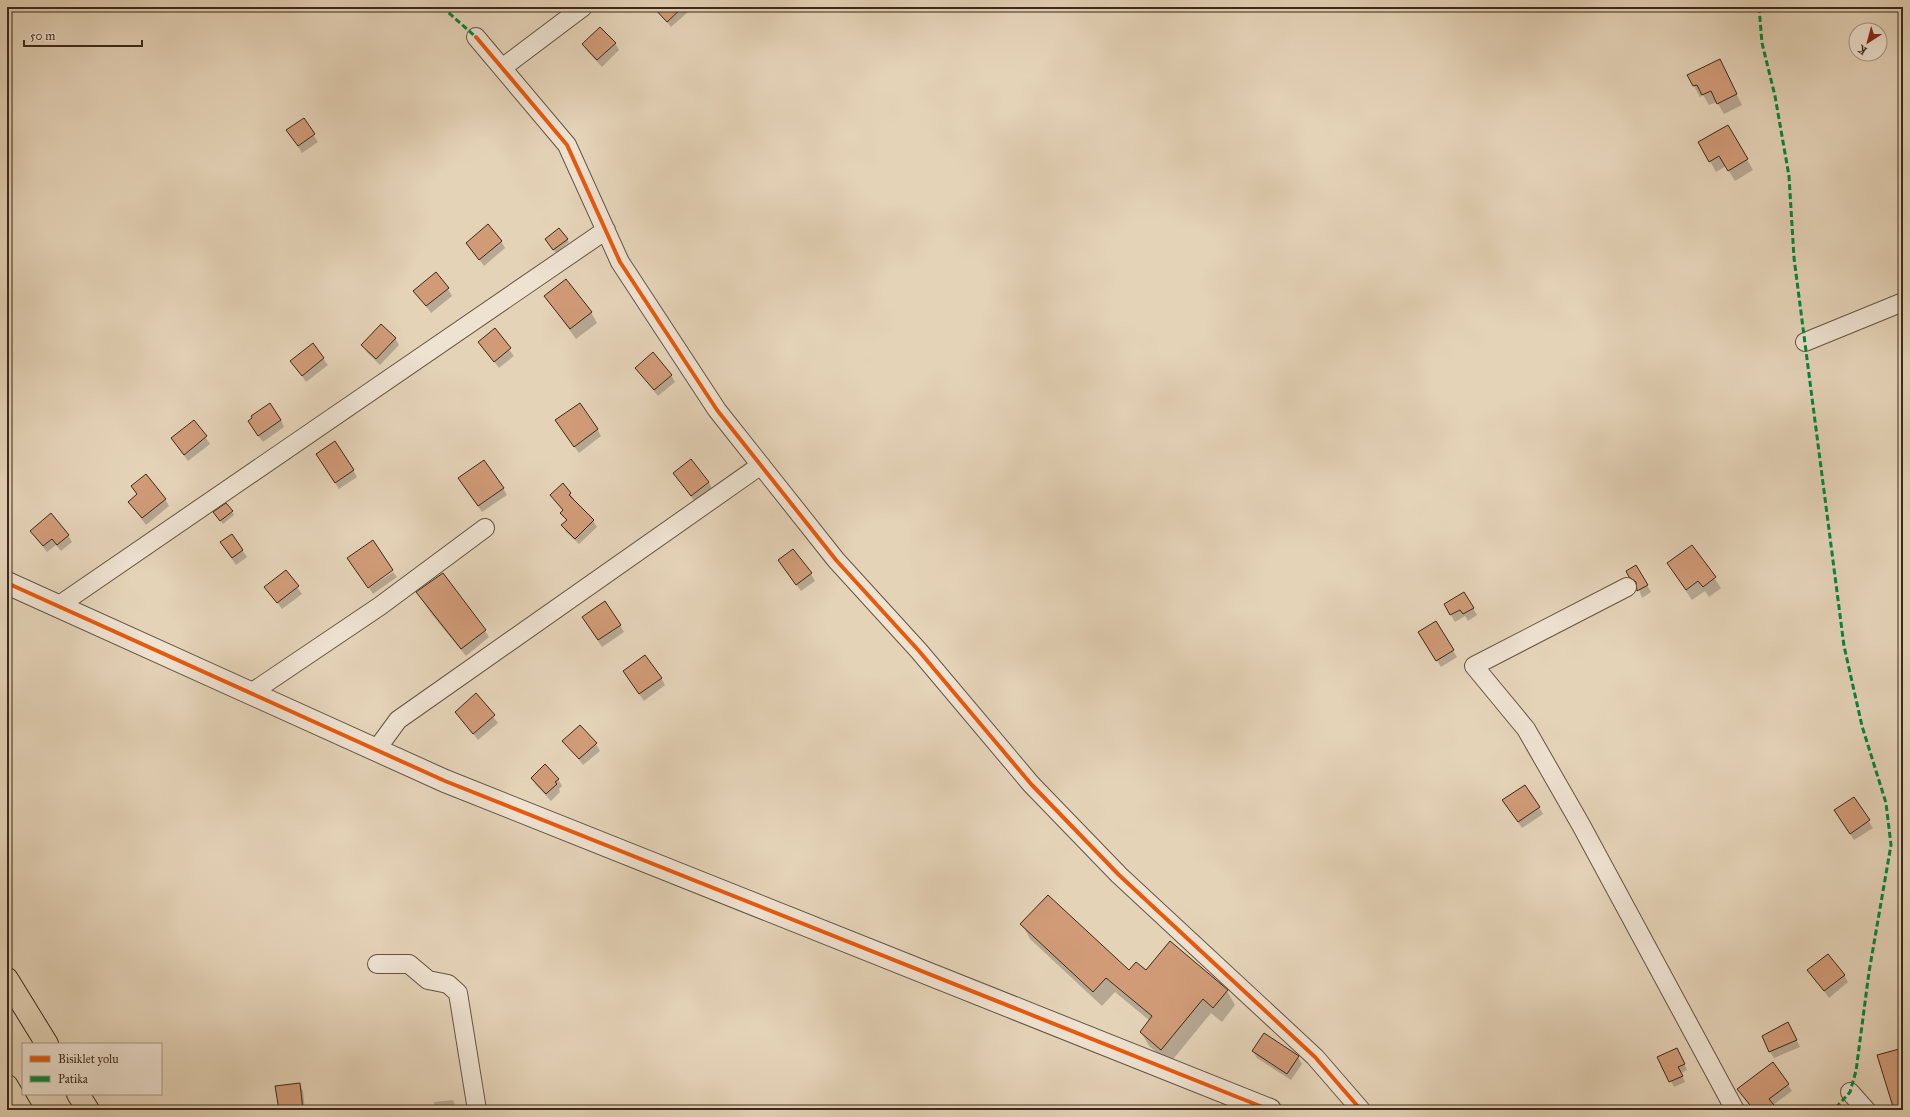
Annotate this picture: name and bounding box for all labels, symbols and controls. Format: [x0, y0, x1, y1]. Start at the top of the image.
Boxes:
scale bar [24, 22, 142, 48]
north arrow [1848, 22, 1888, 62]
text: 50 m [30, 29, 55, 43]
text: K [1854, 41, 1869, 57]
legend [22, 1043, 162, 1095]
text: Bisiklet yolu [58, 1052, 119, 1066]
text: Patika [58, 1072, 89, 1086]

